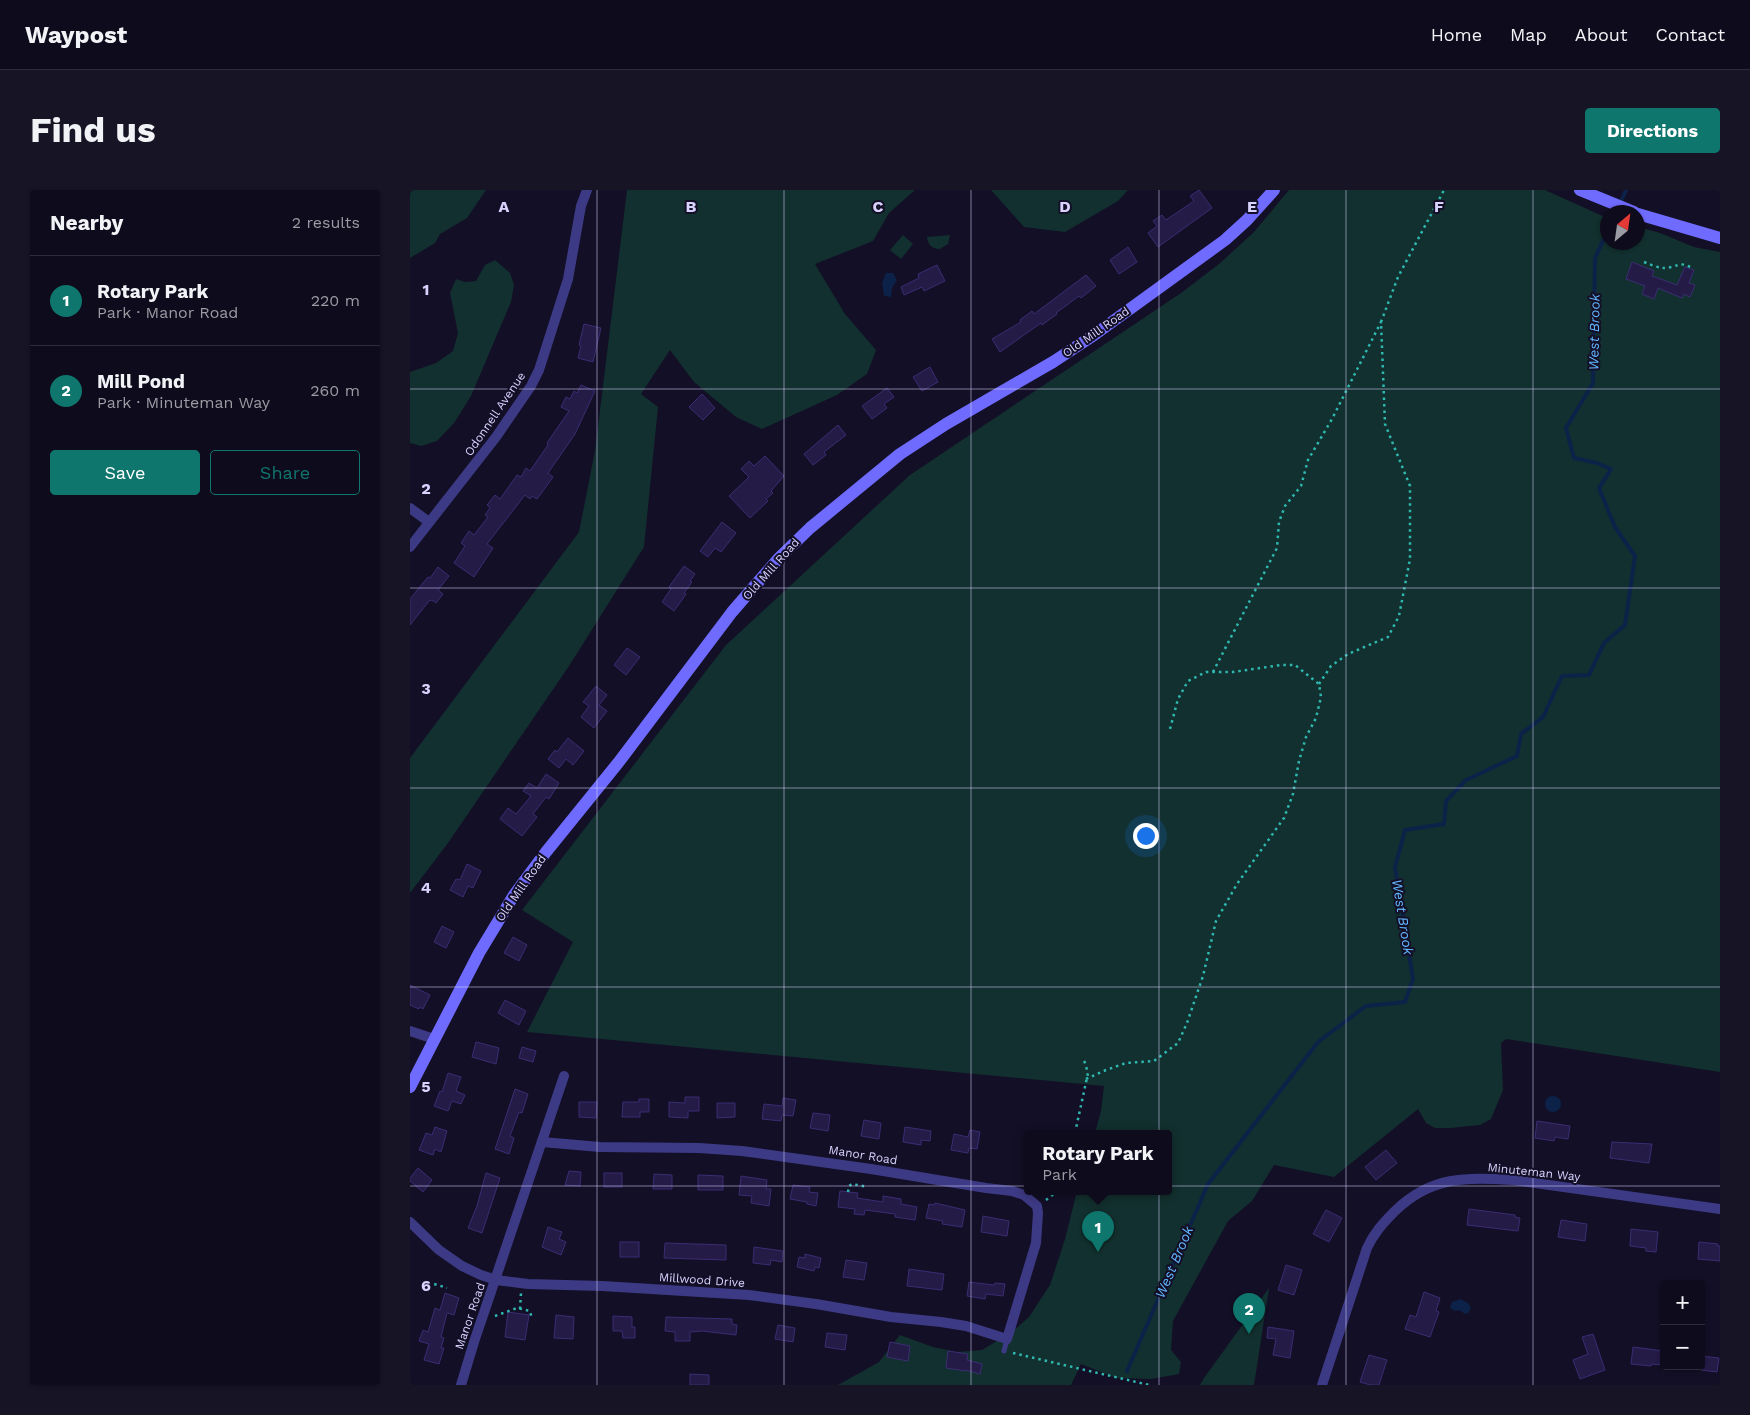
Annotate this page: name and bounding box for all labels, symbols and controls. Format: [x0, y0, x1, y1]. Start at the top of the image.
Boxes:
text: Waypost [25, 21, 127, 49]
text: Home [1431, 24, 1482, 45]
text: Map [1510, 24, 1547, 45]
text: About [1575, 24, 1627, 45]
text: Contact [1655, 24, 1725, 45]
button: Directions [1585, 108, 1720, 153]
text: Find us [30, 109, 156, 151]
text: A [499, 197, 510, 216]
text: B [686, 197, 697, 216]
text: C [873, 197, 884, 216]
text: D [1059, 197, 1071, 216]
text: E [1247, 197, 1257, 216]
text: F [1434, 197, 1444, 216]
north arrow [1600, 205, 1645, 250]
text: Nearby [50, 210, 123, 235]
text: 2 results [292, 213, 360, 232]
text: Rotary Park [97, 280, 208, 303]
text: 1 [423, 280, 429, 299]
text: 1 [63, 291, 69, 310]
text: 220 m [311, 291, 360, 310]
water label: West Brook [1585, 293, 1603, 370]
text: Park · Manor Road [97, 303, 238, 322]
street label: Old Mill Road [1060, 304, 1132, 360]
street label: Odonnell Avenue [462, 369, 528, 459]
text: Mill Pond [97, 370, 185, 393]
text: 2 [61, 381, 71, 400]
text: 260 m [310, 381, 360, 400]
text: Park · Minuteman Way [97, 393, 270, 412]
button: Save [50, 450, 200, 495]
button: Share [210, 450, 360, 495]
text: 2 [421, 479, 431, 498]
street label: Old Mill Road [740, 535, 802, 603]
text: 3 [421, 679, 431, 698]
your location [1133, 823, 1159, 849]
street label: Old Mill Road [493, 852, 549, 924]
text: 4 [421, 878, 431, 897]
water label: West Brook [1389, 878, 1417, 956]
text: 5 [421, 1077, 431, 1096]
popup [1024, 1130, 1172, 1195]
text: Rotary Park [1042, 1142, 1154, 1165]
street label: Manor Road [828, 1143, 898, 1167]
street label: Minuteman Way [1487, 1160, 1582, 1184]
text: Park [1042, 1165, 1077, 1184]
pin: 1 [1082, 1211, 1114, 1252]
water label: West Brook [1152, 1223, 1196, 1300]
street label: Millwood Drive [658, 1270, 746, 1290]
text: 6 [421, 1276, 431, 1295]
map controls [1660, 1280, 1705, 1370]
button: + [1660, 1280, 1705, 1325]
street label: Manor Road [452, 1281, 488, 1351]
pin: 2 [1233, 1293, 1265, 1334]
button: − [1660, 1325, 1705, 1370]

